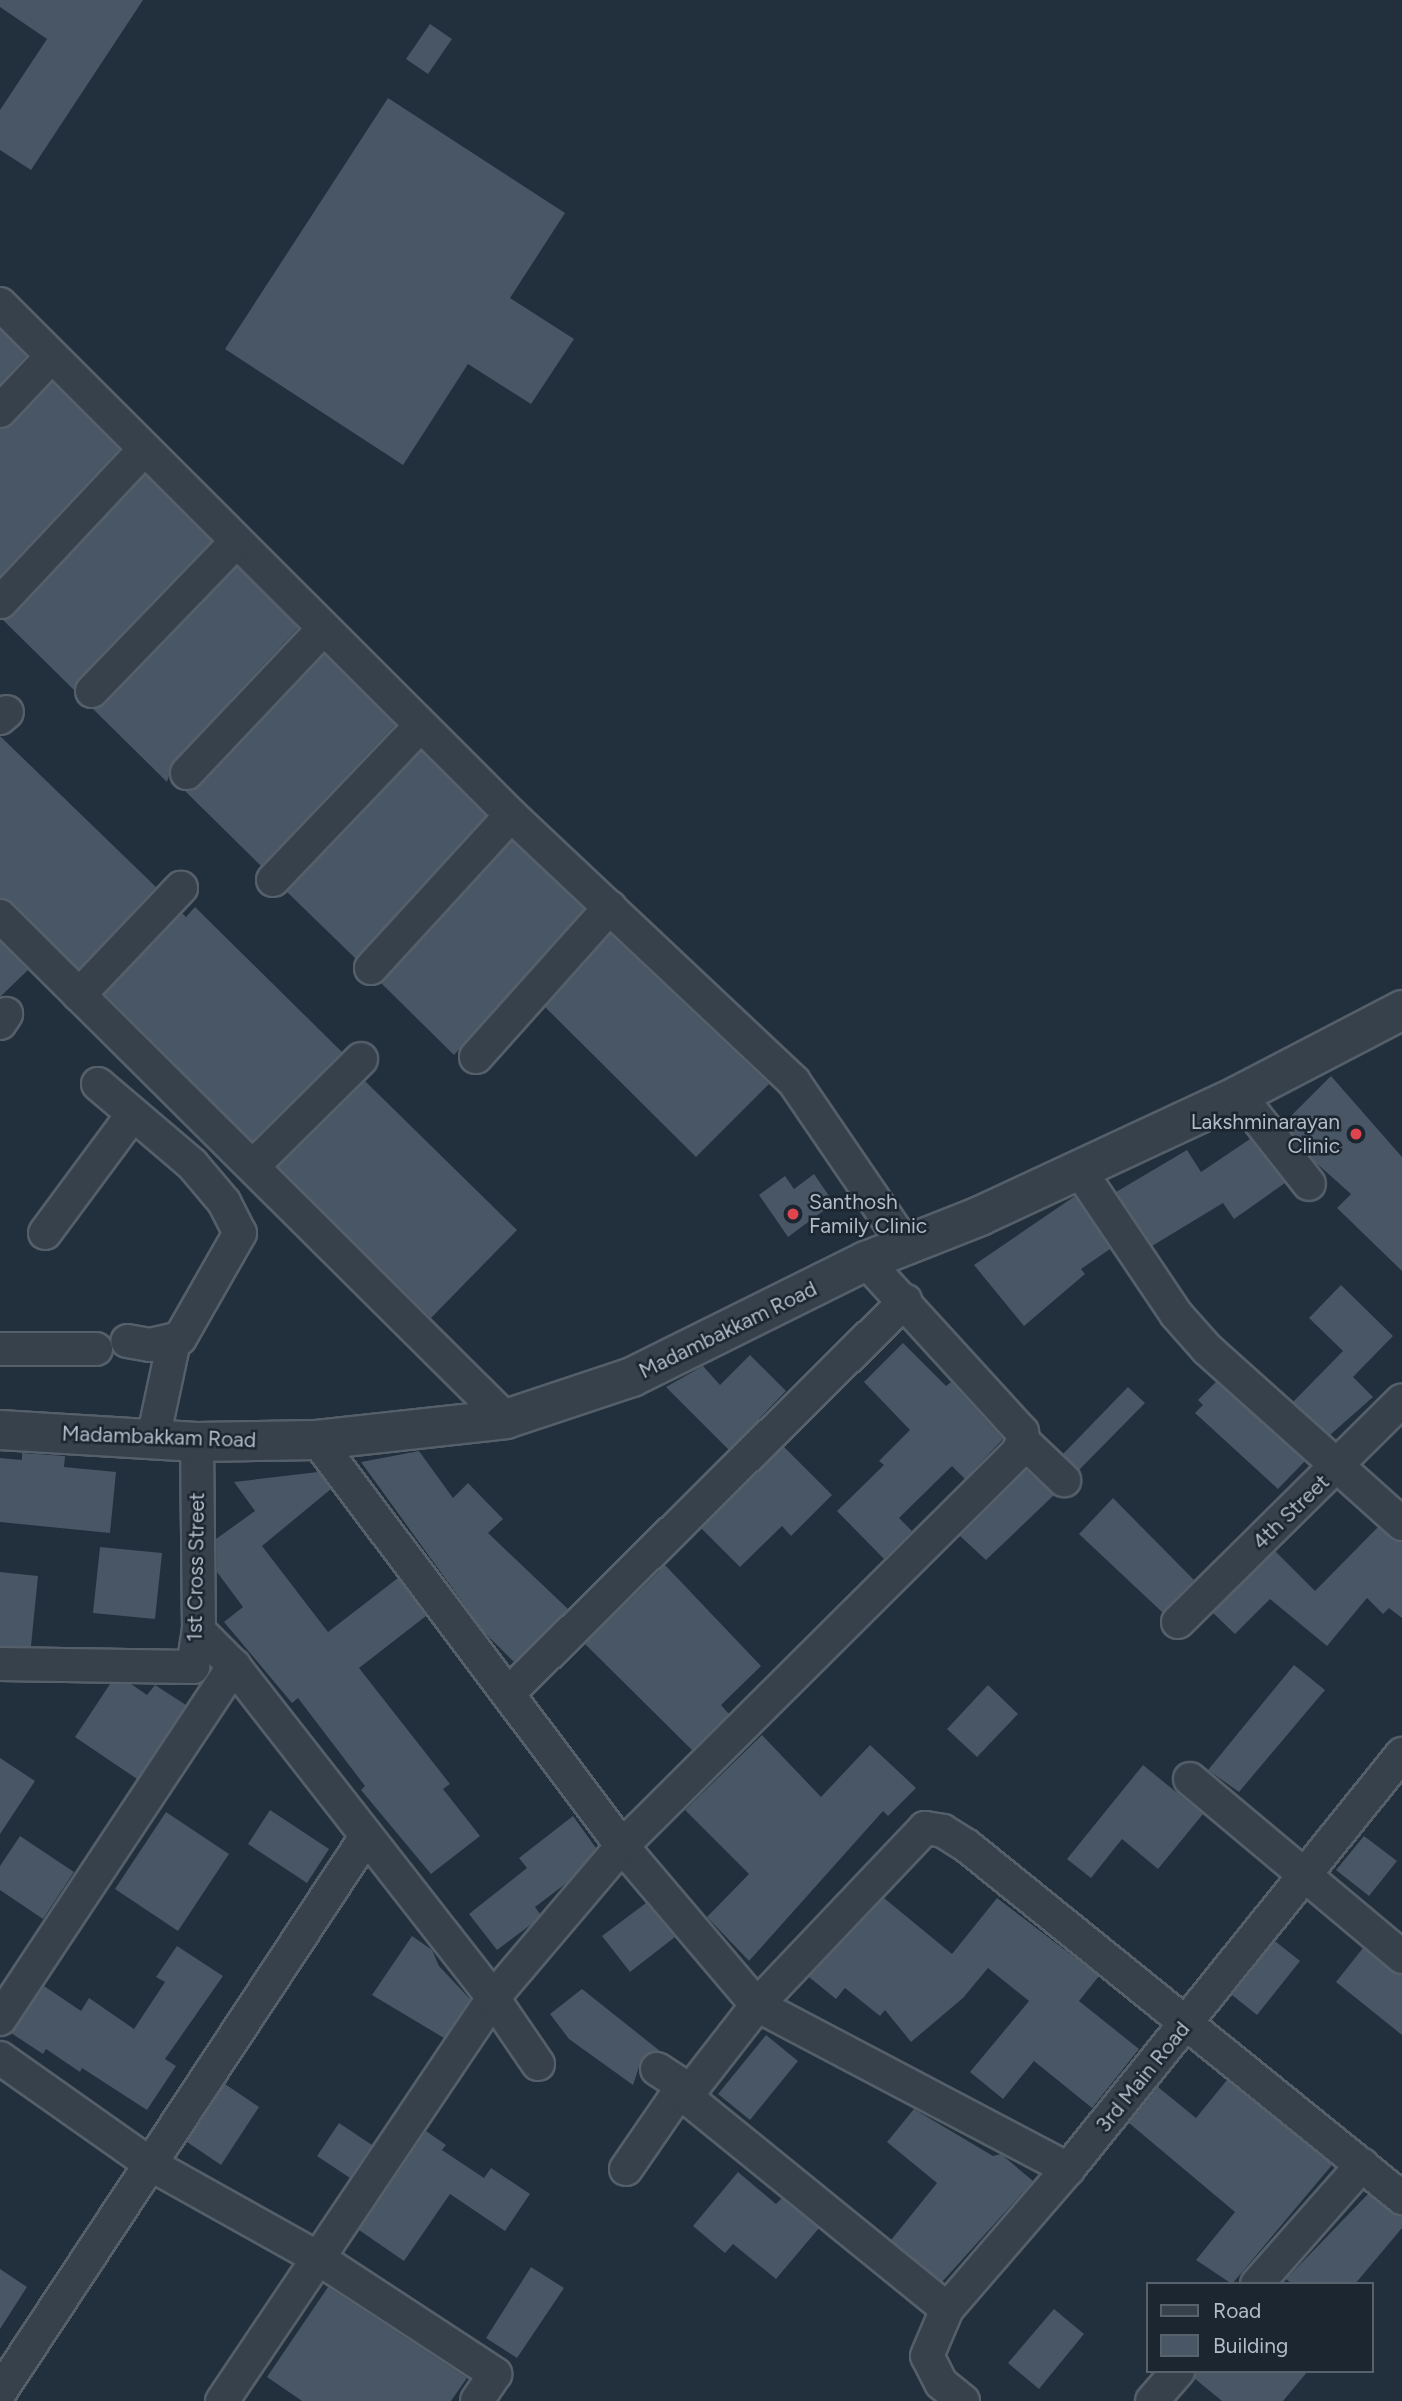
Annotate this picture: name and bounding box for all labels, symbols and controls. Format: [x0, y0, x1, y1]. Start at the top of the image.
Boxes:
place label: Lakshminarayan Clinic [1191, 1109, 1340, 1159]
marker: Lakshminarayan Clinic [1346, 1124, 1366, 1144]
place label: Santhosh Family Clinic [809, 1189, 927, 1239]
marker: Santhosh Family Clinic [783, 1204, 803, 1224]
street label: Madambakkam Road [635, 1276, 821, 1384]
street label: Madambakkam Road [61, 1421, 257, 1453]
street label: 4th Street [1247, 1469, 1335, 1555]
street label: 1st Cross Street [182, 1492, 210, 1642]
street label: 3rd Main Road [1091, 2017, 1195, 2137]
legend [1146, 2282, 1374, 2373]
text: Road [1213, 2298, 1261, 2323]
text: Building [1213, 2333, 1288, 2358]

